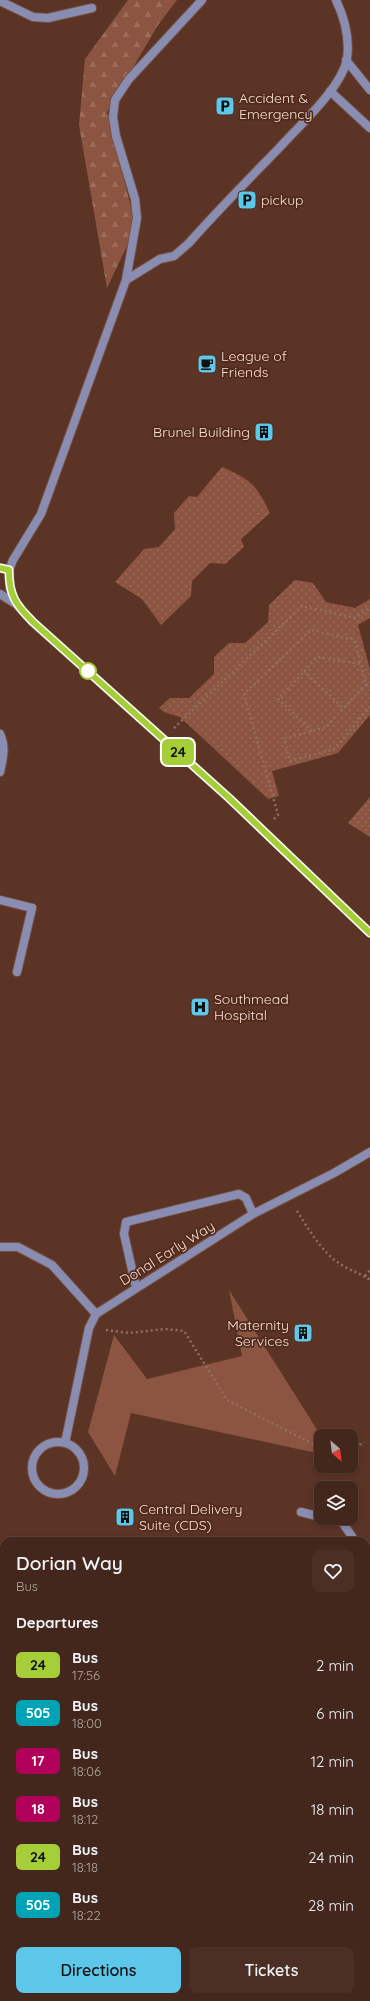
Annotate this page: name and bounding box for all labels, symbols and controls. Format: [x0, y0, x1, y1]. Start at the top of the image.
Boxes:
place label: Accident & Emergency [239, 89, 312, 123]
parking icon: Accident & Emergency [214, 95, 236, 117]
parking icon: pickup [236, 189, 258, 211]
place label: pickup [261, 191, 304, 209]
place label: League of Friends [221, 347, 287, 381]
cafe icon: League of Friends [196, 353, 218, 375]
building icon: Brunel Building [253, 421, 275, 443]
place label: Brunel Building [153, 423, 250, 441]
unlabelled marker [79, 662, 97, 680]
line badge: 24 [160, 739, 196, 765]
text: 24 [170, 743, 186, 761]
place label: Southmead Hospital [214, 990, 289, 1024]
hospital icon: Southmead Hospital [189, 996, 211, 1018]
street label: Donal Early Way [116, 1217, 218, 1289]
place label: Maternity Services [227, 1316, 289, 1350]
building icon: Maternity Services [292, 1322, 314, 1344]
north arrow [314, 1429, 358, 1473]
map controls [314, 1429, 358, 1525]
button: layers [314, 1481, 358, 1525]
place label: Central Delivery Suite (CDS) [139, 1500, 243, 1534]
building icon: Central Delivery Suite (CDS) [114, 1506, 136, 1528]
button: heart [312, 1550, 354, 1592]
text: Dorian Way [16, 1551, 123, 1575]
text: Bus [16, 1578, 38, 1594]
text: Departures [16, 1613, 98, 1632]
text: Bus [72, 1648, 98, 1667]
text: 24 [30, 1656, 46, 1674]
text: 2 min [316, 1656, 354, 1675]
text: 17:56 [72, 1667, 100, 1683]
text: Bus [72, 1696, 98, 1715]
text: 505 [26, 1704, 50, 1722]
text: 6 min [316, 1704, 354, 1723]
text: 18:00 [72, 1715, 102, 1731]
text: Bus [72, 1744, 98, 1763]
text: 17 [31, 1752, 45, 1770]
text: 12 min [310, 1752, 354, 1771]
text: 18:06 [72, 1763, 101, 1779]
text: Bus [72, 1792, 98, 1811]
text: 18 [31, 1800, 45, 1818]
text: 18 min [311, 1800, 354, 1819]
text: 18:12 [72, 1811, 98, 1827]
text: Bus [72, 1840, 98, 1859]
text: 24 [30, 1848, 46, 1866]
text: 24 min [308, 1848, 354, 1867]
text: 18:18 [72, 1859, 98, 1875]
text: Bus [72, 1888, 98, 1907]
text: 505 [26, 1896, 50, 1914]
text: 28 min [308, 1896, 354, 1915]
text: 18:22 [72, 1907, 101, 1923]
button: Directions [16, 1947, 181, 1993]
button: Tickets [189, 1947, 354, 1993]

